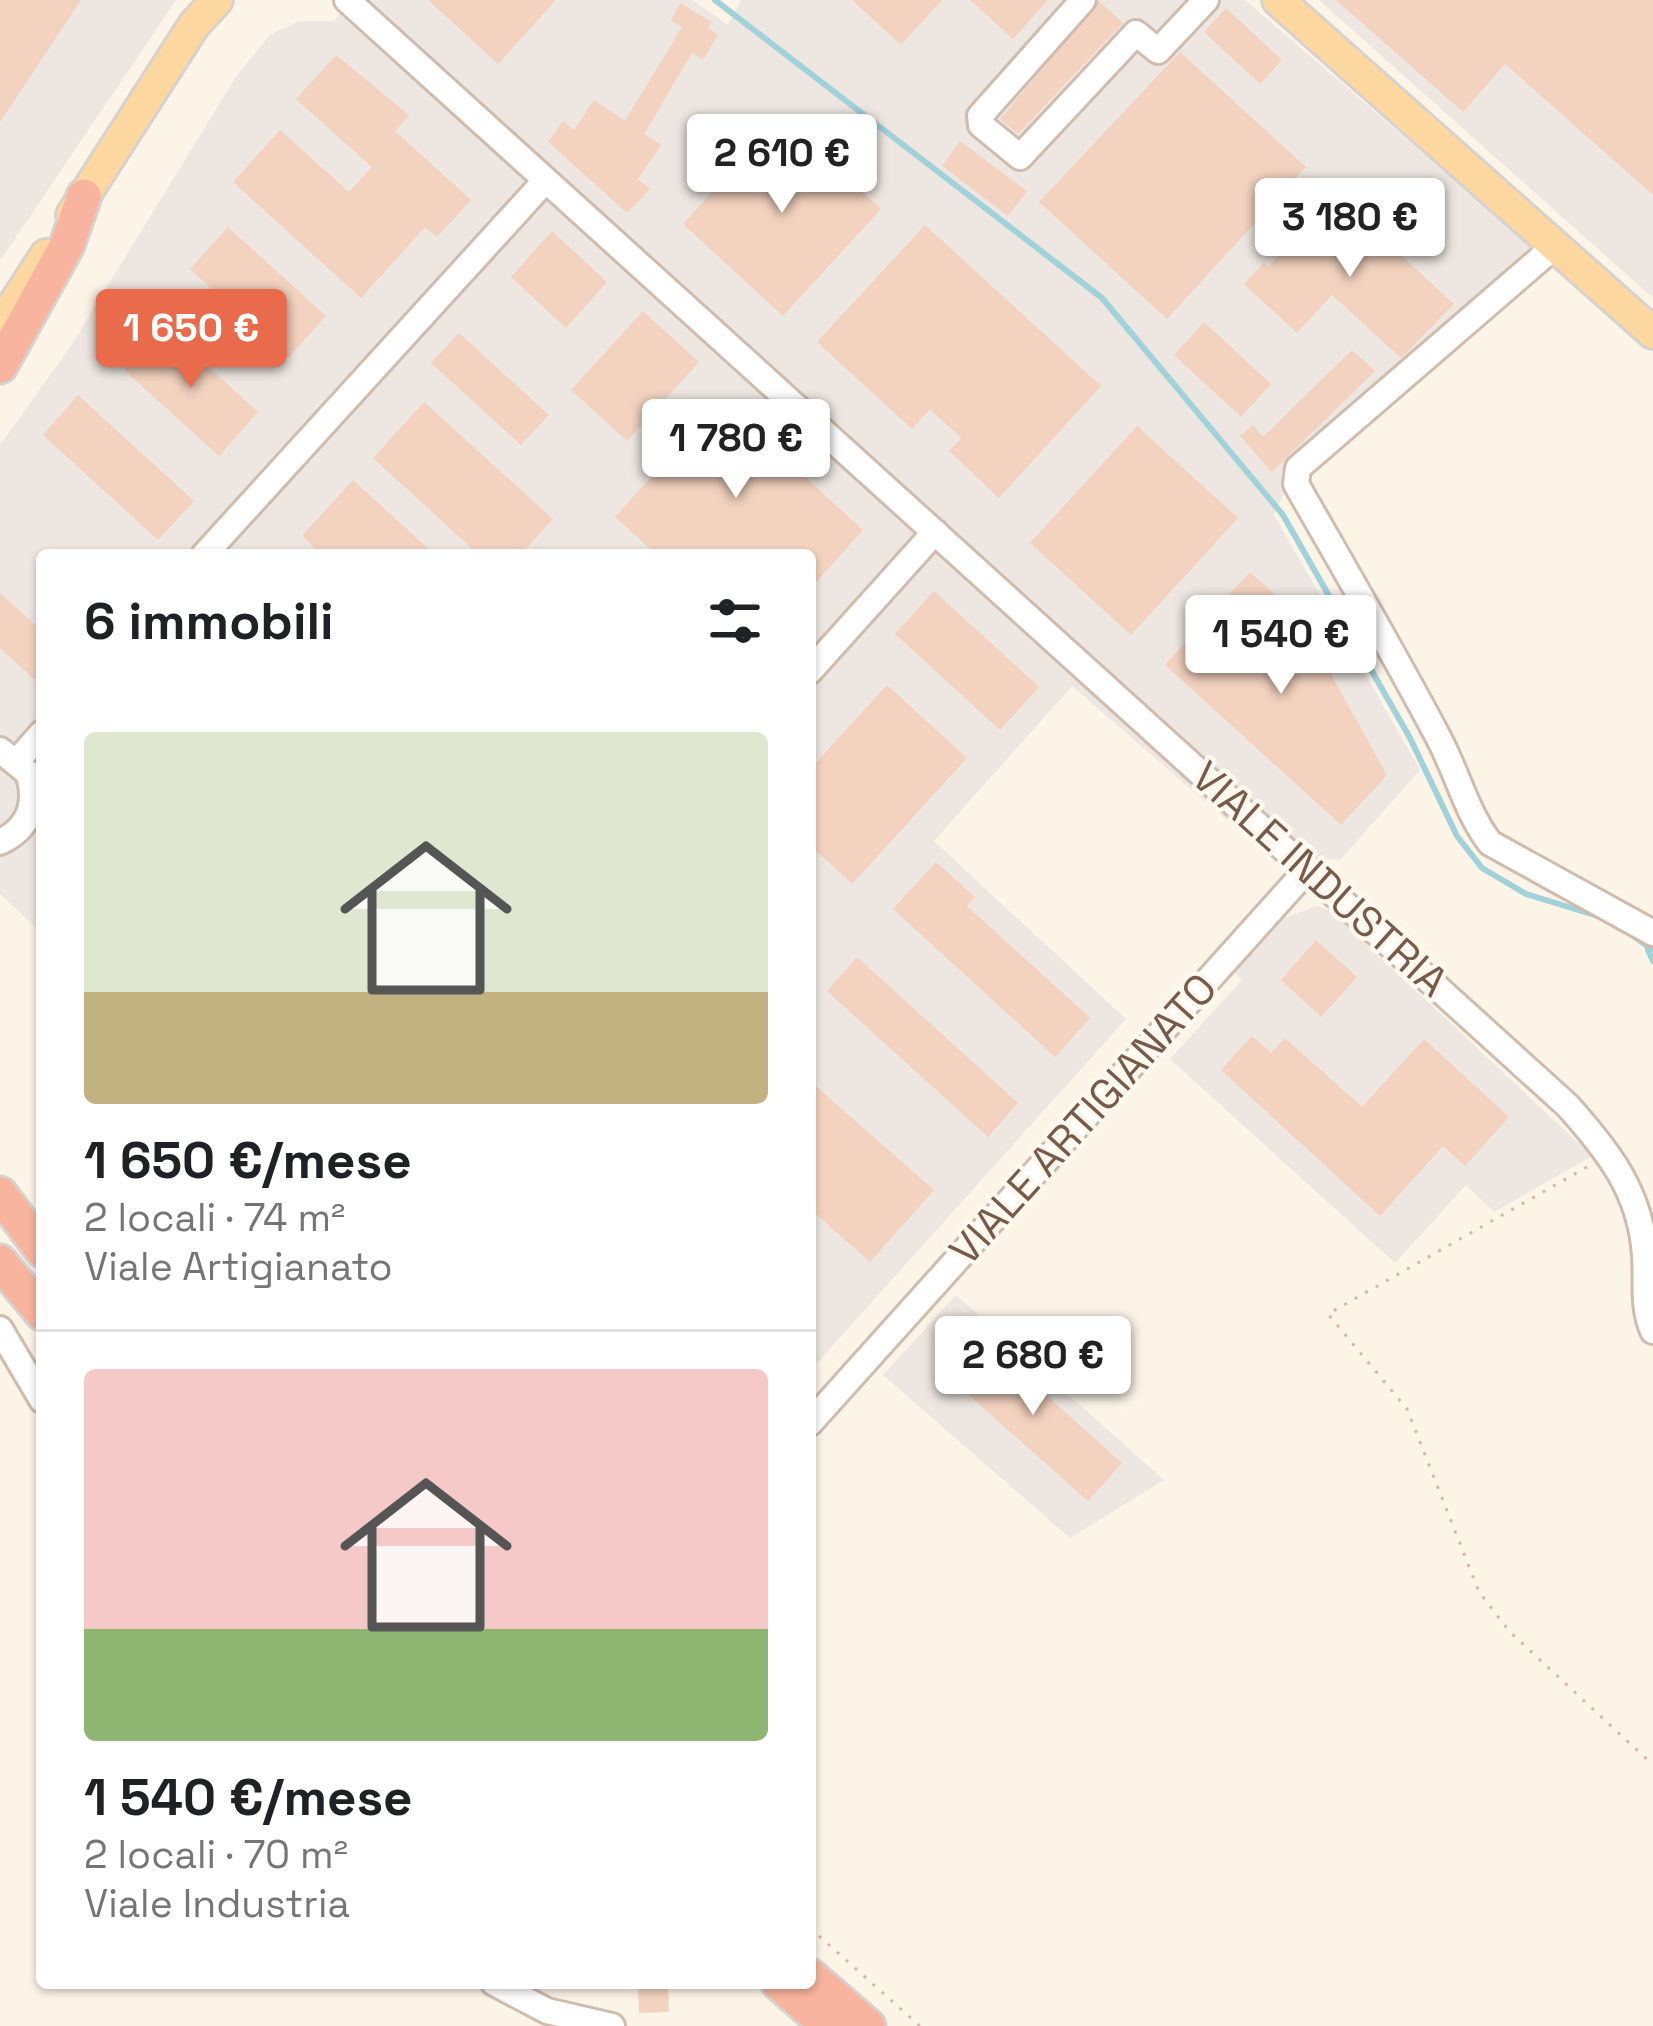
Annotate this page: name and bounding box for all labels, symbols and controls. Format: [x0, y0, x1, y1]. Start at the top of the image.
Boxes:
pin: 2 610 € [671, 114, 893, 216]
text: 2 610 € [714, 128, 850, 177]
pin: 3 180 € [1239, 178, 1461, 280]
text: 3 180 € [1282, 192, 1418, 241]
pin: 1 650 € [80, 289, 302, 391]
text: 1 650 € [123, 303, 259, 352]
pin: 1 780 € [625, 399, 847, 501]
text: 1 780 € [669, 413, 803, 462]
icon: filters [702, 588, 768, 654]
text: 6 immobili [84, 589, 334, 654]
pin: 1 540 € [1170, 595, 1392, 697]
text: 1 540 € [1212, 609, 1350, 658]
street label: VIALE INDUSTRIA [1181, 750, 1459, 1008]
icon: home [318, 810, 534, 1026]
street label: VIALE ARTIGIANATO [938, 962, 1228, 1276]
text: 1 650 €/mese [84, 1128, 412, 1193]
text: 2 locali · 74 m² [84, 1193, 345, 1242]
text: Viale Artigianato [84, 1242, 392, 1291]
pin: 2 680 € [922, 1316, 1144, 1418]
text: 2 680 € [962, 1330, 1104, 1379]
icon: home [318, 1447, 534, 1663]
text: 1 540 €/mese [84, 1765, 413, 1830]
text: 2 locali · 70 m² [84, 1830, 348, 1879]
text: Viale Industria [84, 1879, 350, 1928]

